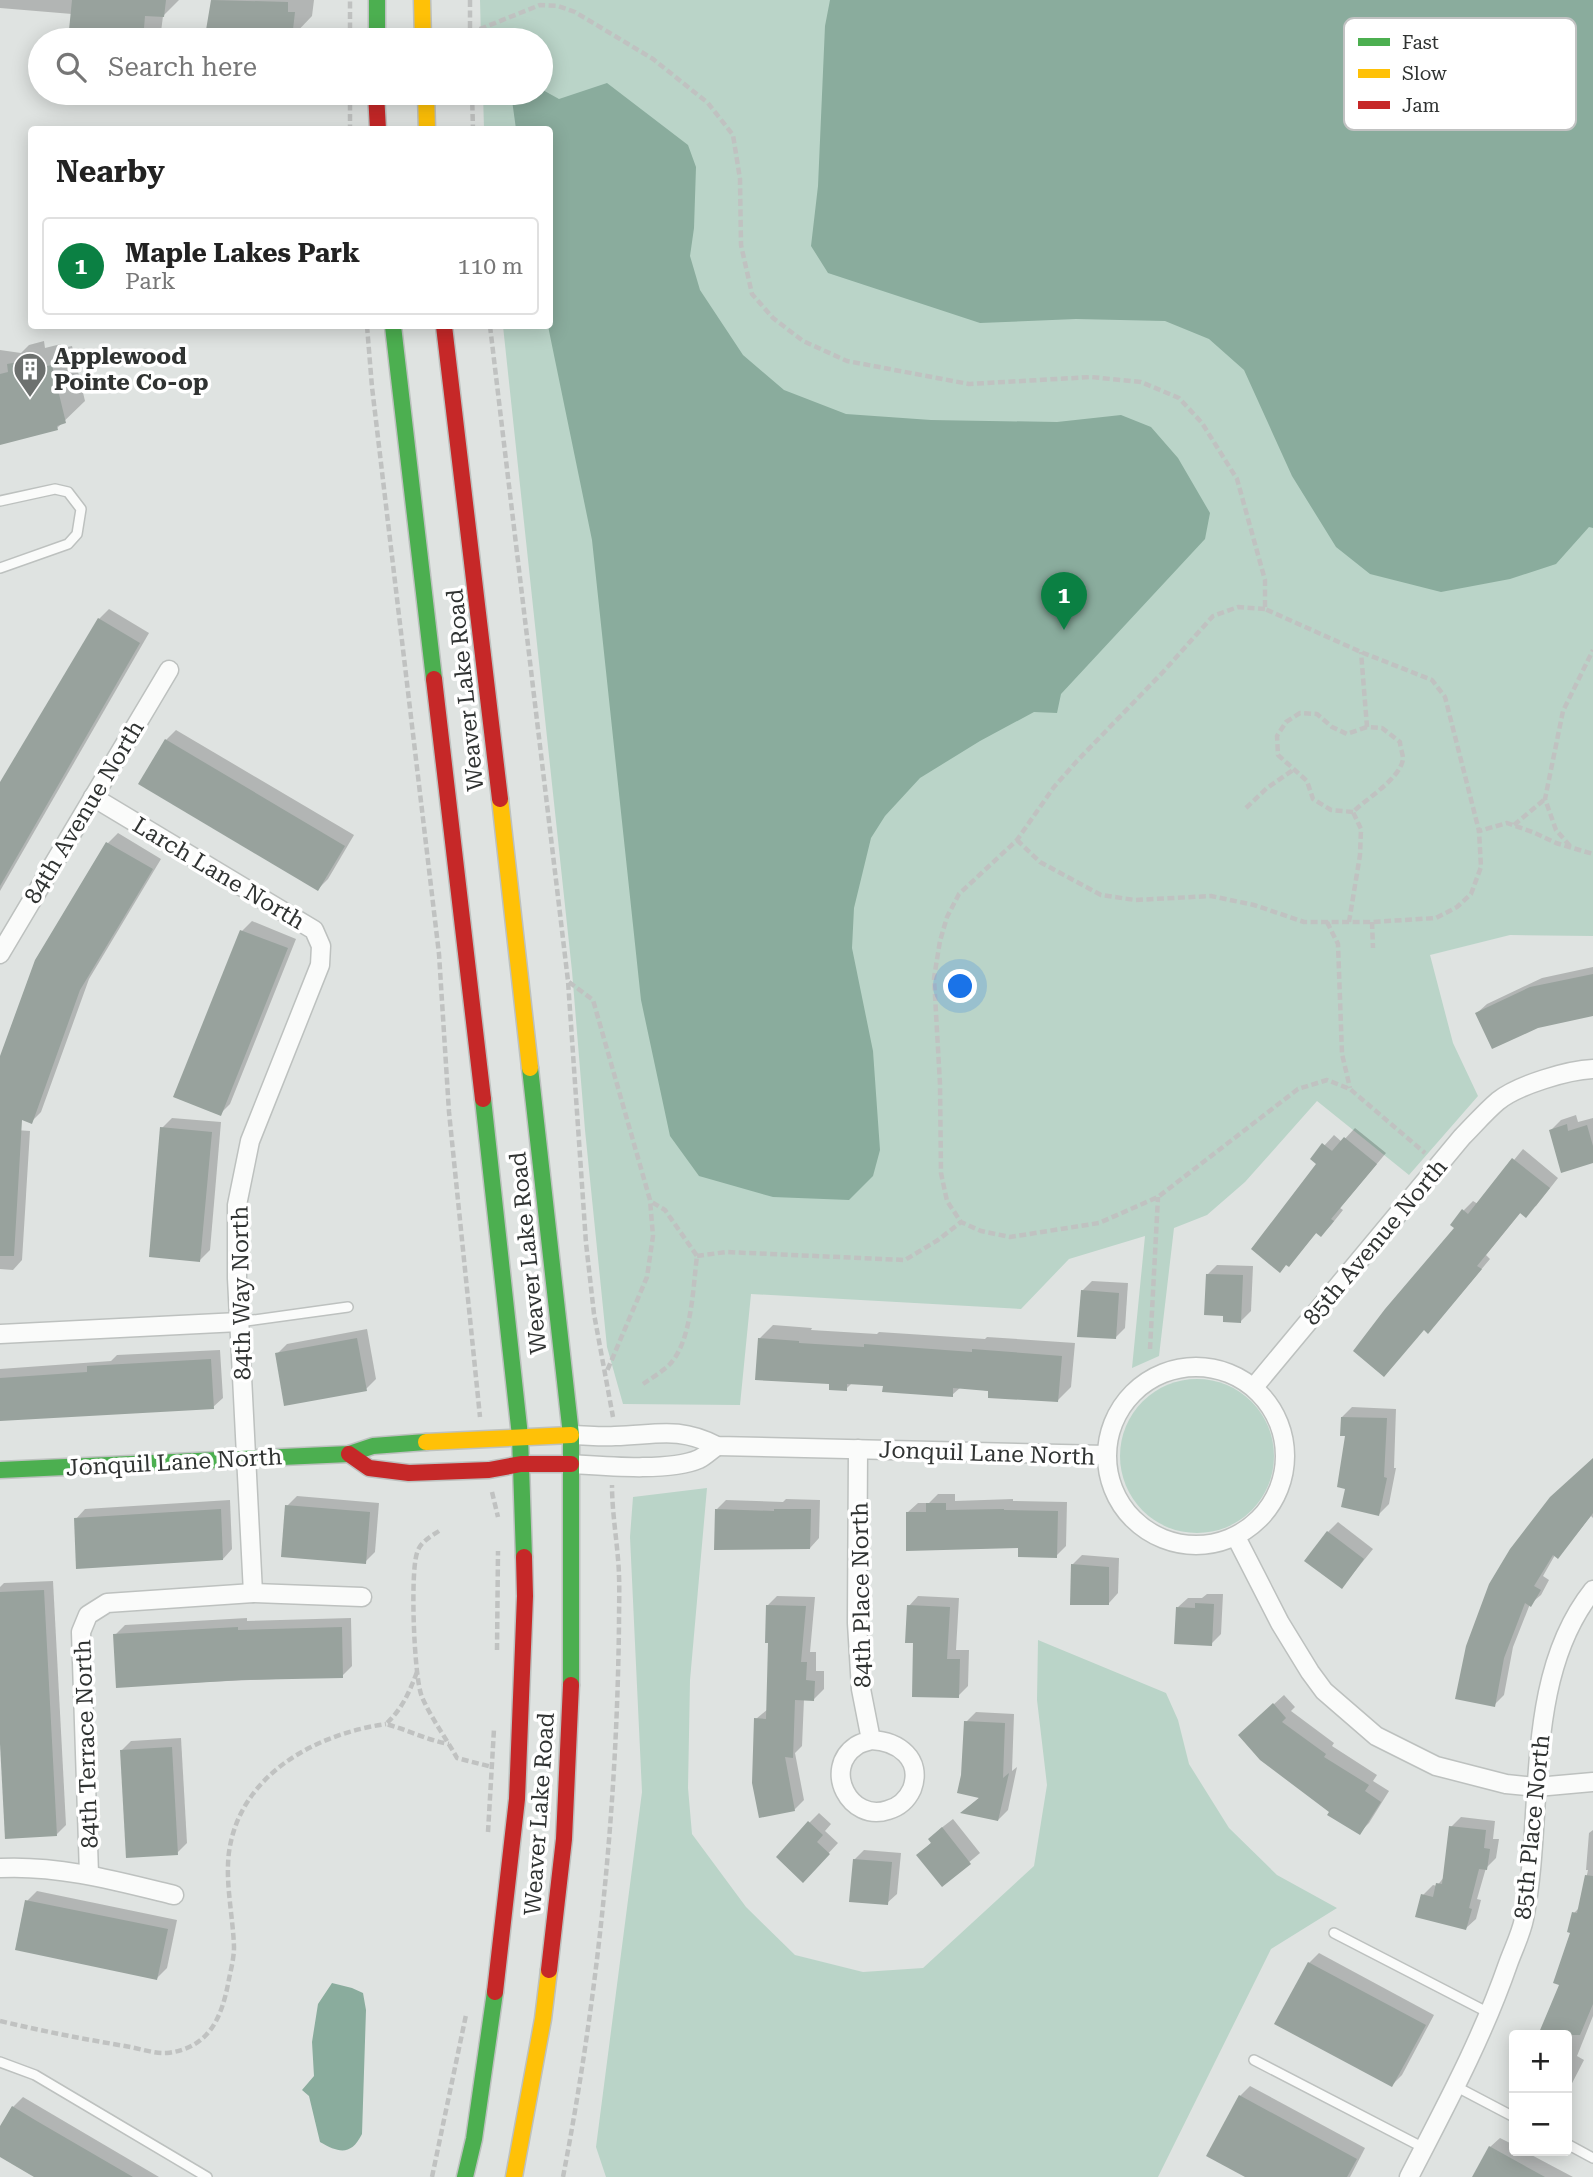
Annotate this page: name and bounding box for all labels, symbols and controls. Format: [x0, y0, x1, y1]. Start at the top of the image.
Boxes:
legend [1344, 18, 1576, 130]
search box [28, 28, 553, 105]
text: Fast [1402, 31, 1439, 54]
icon: search [52, 48, 90, 86]
text: Search here [108, 52, 257, 82]
text: Slow [1402, 62, 1447, 85]
text: Jam [1402, 94, 1440, 117]
text: Nearby [56, 154, 165, 189]
text: Maple Lakes Park [125, 238, 360, 268]
text: 1 [75, 253, 87, 280]
text: 110 m [458, 253, 523, 280]
text: Park [125, 268, 176, 295]
place label: Applewood Pointe Co-op [54, 343, 208, 396]
building icon: Applewood Pointe Co-op [11, 350, 49, 399]
pin: 1 [1041, 572, 1087, 630]
street label: Weaver Lake Road [441, 587, 490, 792]
street label: 84th Avenue North [19, 716, 150, 909]
street label: Larch Lane North [128, 812, 310, 935]
your location [943, 969, 977, 1003]
street label: Weaver Lake Road [504, 1150, 553, 1355]
street label: 85th Avenue North [1298, 1154, 1453, 1331]
street label: 84th Way North [226, 1206, 257, 1380]
street label: Jonquil Lane North [878, 1436, 1096, 1471]
street label: Jonquil Lane North [65, 1443, 283, 1482]
street label: 84th Place North [846, 1502, 877, 1688]
street label: 84th Terrace North [69, 1639, 104, 1849]
street label: Weaver Lake Road [519, 1711, 560, 1916]
street label: 85th Place North [1509, 1733, 1556, 1921]
map controls [1509, 2030, 1572, 2156]
button: + [1509, 2030, 1572, 2093]
button: − [1509, 2093, 1572, 2156]

